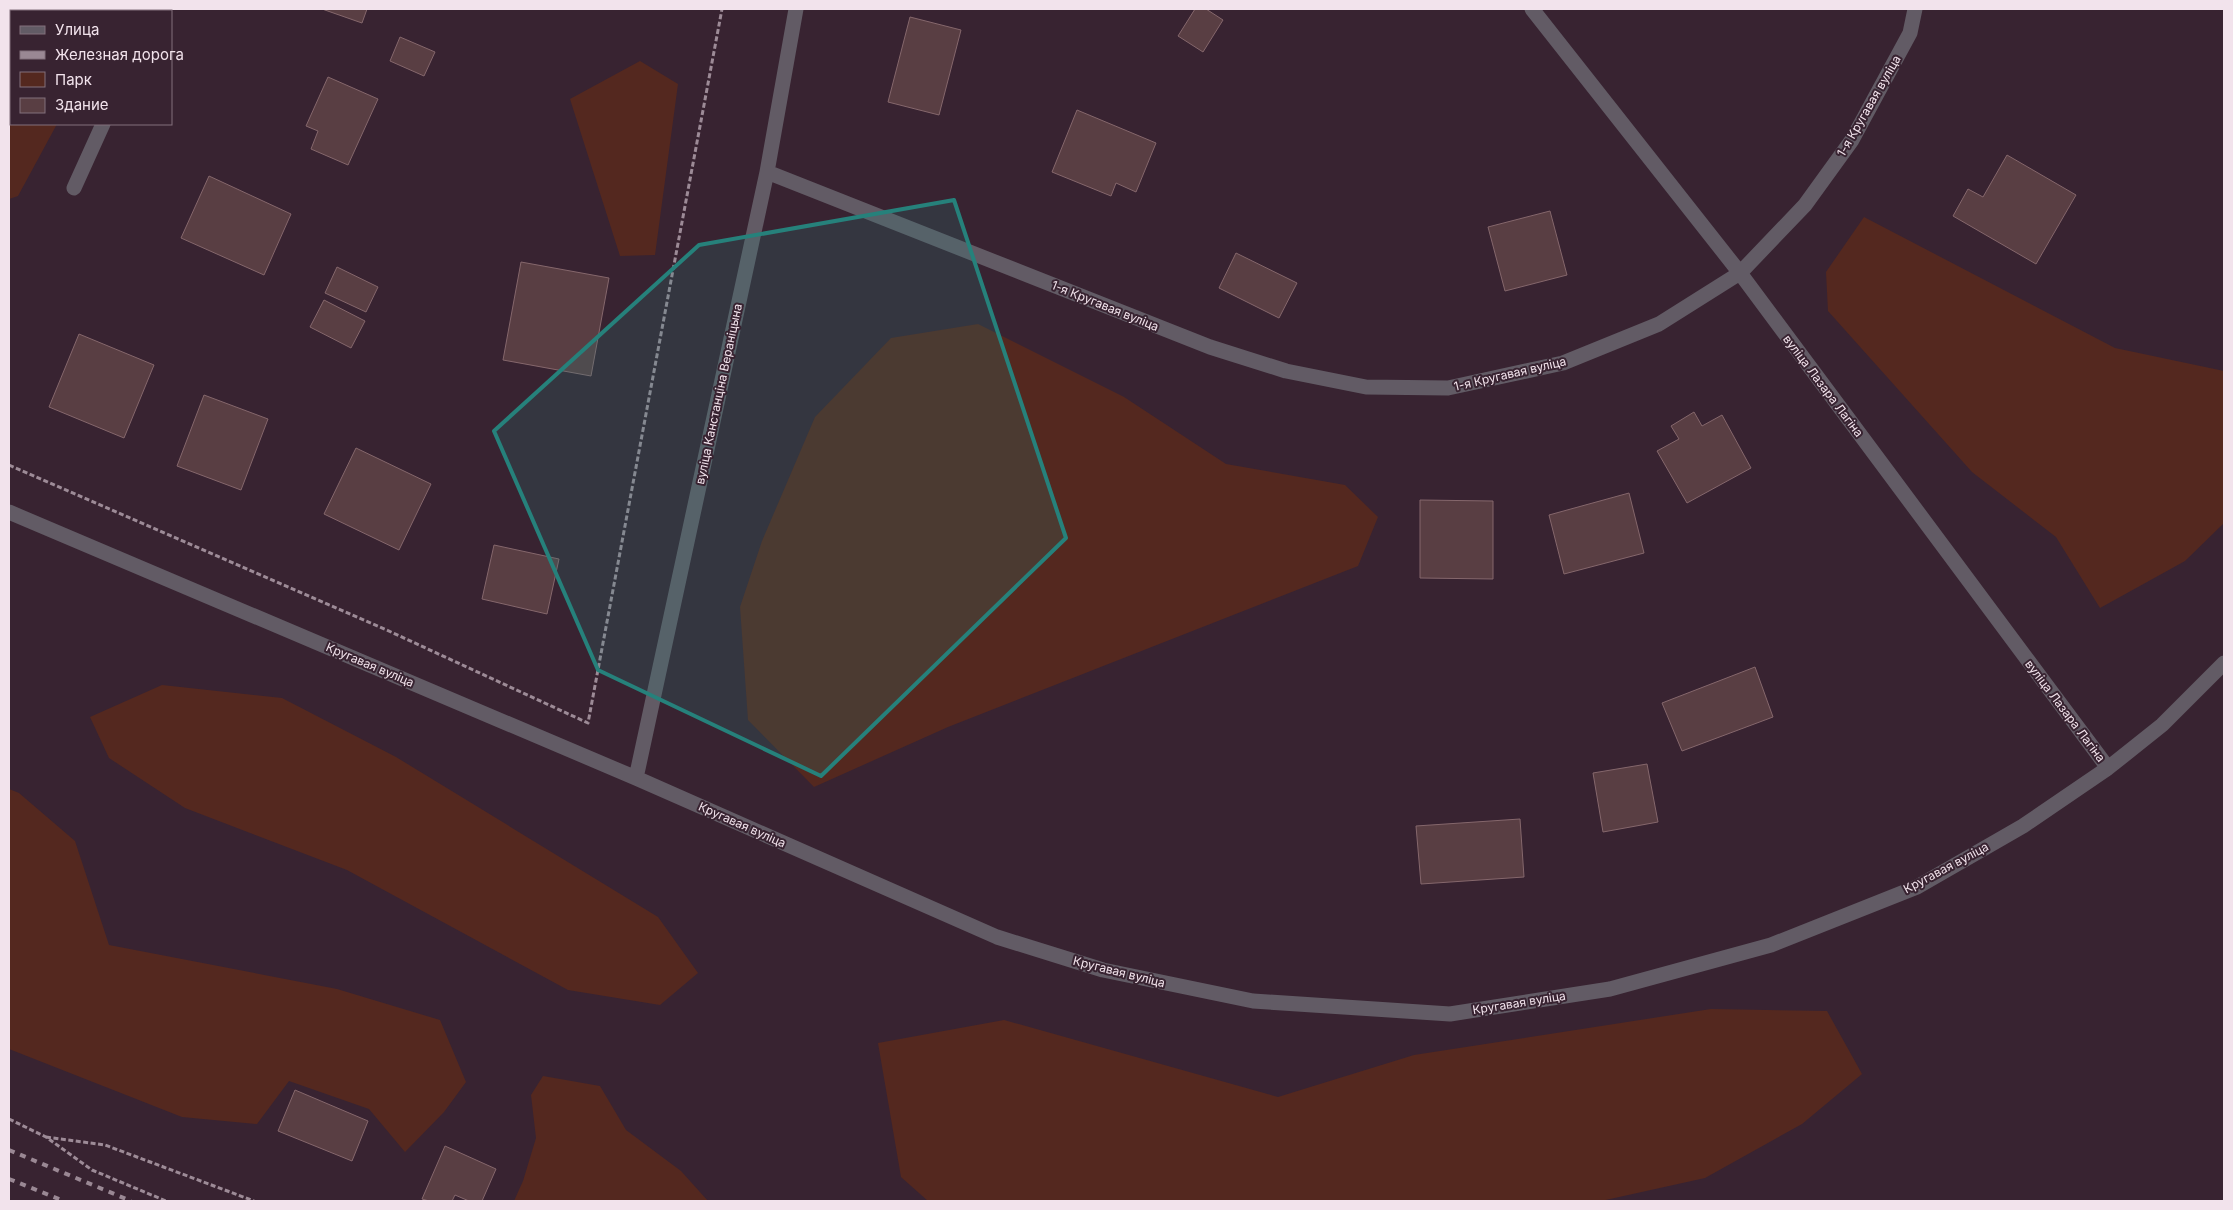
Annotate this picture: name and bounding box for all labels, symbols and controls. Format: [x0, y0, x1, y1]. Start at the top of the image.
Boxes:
legend [10, 10, 172, 125]
text: Улица [55, 20, 99, 39]
text: Железная дорога [55, 45, 184, 64]
street label: 1-я Кругавая вуліца [1833, 52, 1904, 159]
text: Парк [55, 70, 92, 89]
text: Здание [55, 95, 109, 114]
street label: 1-я Кругавая вуліца [1049, 277, 1161, 334]
street label: вуліца Канстанціна Вераніцына [692, 302, 745, 486]
street label: вуліца Лазара Лагіна [1780, 332, 1867, 440]
street label: 1-я Кругавая вуліца [1452, 353, 1567, 394]
street label: Кругавая вуліца [324, 639, 416, 690]
street label: вуліца Лазара Лагіна [2022, 657, 2109, 765]
street label: Кругавая вуліца [696, 799, 788, 851]
street label: Кругавая вуліца [1901, 839, 1991, 896]
street label: Кругавая вуліца [1072, 953, 1167, 990]
street label: Кругавая вуліца [1471, 988, 1567, 1017]

